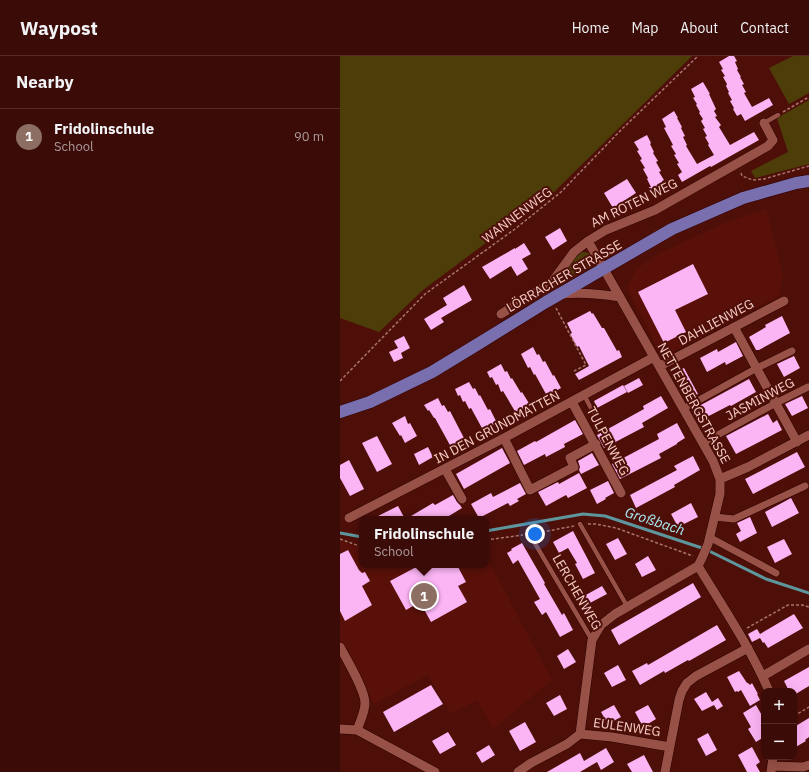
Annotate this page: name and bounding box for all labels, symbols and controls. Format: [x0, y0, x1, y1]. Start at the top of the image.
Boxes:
text: Waypost [20, 16, 98, 40]
text: Home [572, 19, 609, 37]
text: Map [631, 19, 658, 37]
text: About [680, 19, 718, 37]
text: Contact [740, 19, 789, 37]
text: Nearby [16, 71, 74, 93]
text: Fridolinschule [54, 119, 154, 138]
text: 1 [25, 128, 33, 145]
text: 90 m [294, 128, 324, 145]
text: School [54, 138, 94, 155]
street label: AM ROTEN WEG [588, 175, 680, 231]
street label: WANNENWEG [479, 183, 555, 247]
street label: LÖRRACHER STRASSE [503, 236, 625, 316]
street label: DAHLIENWEG [675, 295, 757, 349]
street label: NETTENBERGSTRASSE [654, 339, 734, 467]
street label: JASMINWEG [723, 374, 797, 424]
street label: IN DEN GRUNDMATTEN [431, 387, 563, 467]
street label: TULPENWEG [583, 404, 633, 478]
water label: Großbach [623, 503, 687, 539]
popup [359, 516, 489, 568]
text: Fridolinschule [374, 524, 474, 543]
your location [525, 524, 545, 544]
text: School [374, 543, 413, 560]
street label: LERCHENWEG [549, 551, 605, 633]
pin: 1 [411, 581, 437, 611]
map controls [761, 688, 797, 760]
button: + [761, 688, 797, 724]
street label: EULENWEG [592, 714, 662, 740]
button: − [761, 724, 797, 760]

